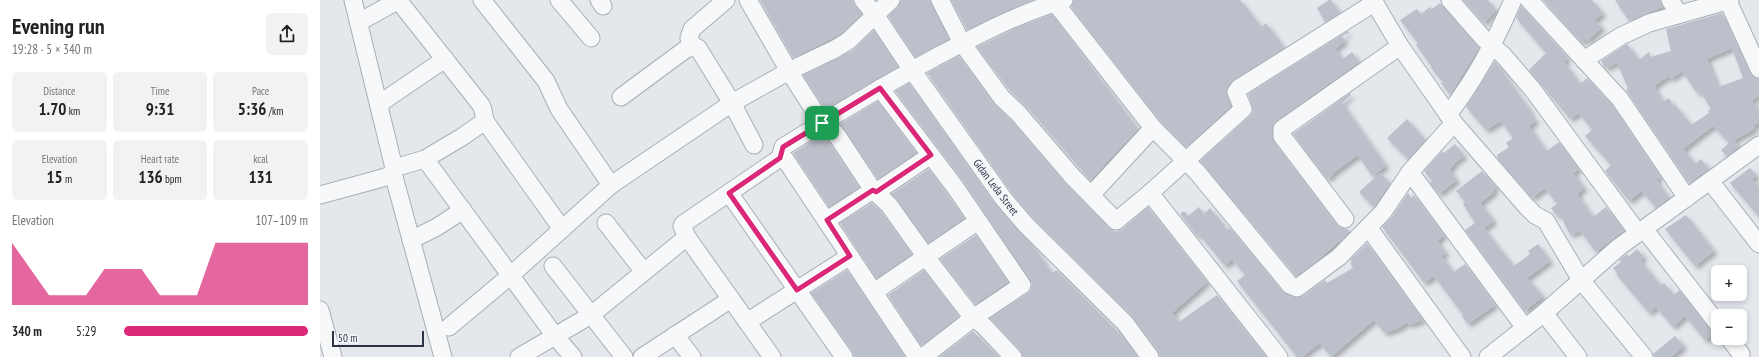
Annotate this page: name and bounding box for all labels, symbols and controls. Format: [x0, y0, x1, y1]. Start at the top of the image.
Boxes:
text: Evening run [12, 12, 105, 40]
button: share [266, 13, 308, 55]
text: 19:28 · 5 × 340 m [12, 41, 92, 58]
text: Distance [43, 84, 76, 98]
text: Time [150, 84, 170, 98]
text: Pace [252, 84, 269, 98]
text: 1.70 [38, 98, 66, 120]
text: 9:31 [146, 98, 174, 120]
text: 5:36 [238, 98, 266, 120]
text: km [66, 104, 80, 118]
text: /km [266, 104, 283, 118]
pin [805, 106, 839, 140]
icon: arrive [811, 112, 833, 134]
text: Elevation [42, 152, 77, 166]
text: Heart rate [141, 152, 179, 166]
text: kcal [253, 152, 268, 166]
street label: Gidan Leda Street [970, 156, 1022, 218]
text: 15 [46, 166, 63, 188]
text: 136 [138, 166, 163, 188]
text: 131 [248, 166, 273, 188]
text: m [63, 172, 72, 186]
text: bpm [163, 172, 182, 186]
text: Elevation [12, 212, 54, 229]
text: 107–109 m [255, 212, 308, 229]
map controls [1711, 265, 1747, 345]
button: + [1711, 265, 1747, 301]
button: − [1711, 309, 1747, 345]
text: 340 m [12, 323, 42, 340]
text: 5:29 [76, 323, 96, 340]
scale bar [332, 329, 424, 348]
text: 50 m [338, 331, 357, 345]

